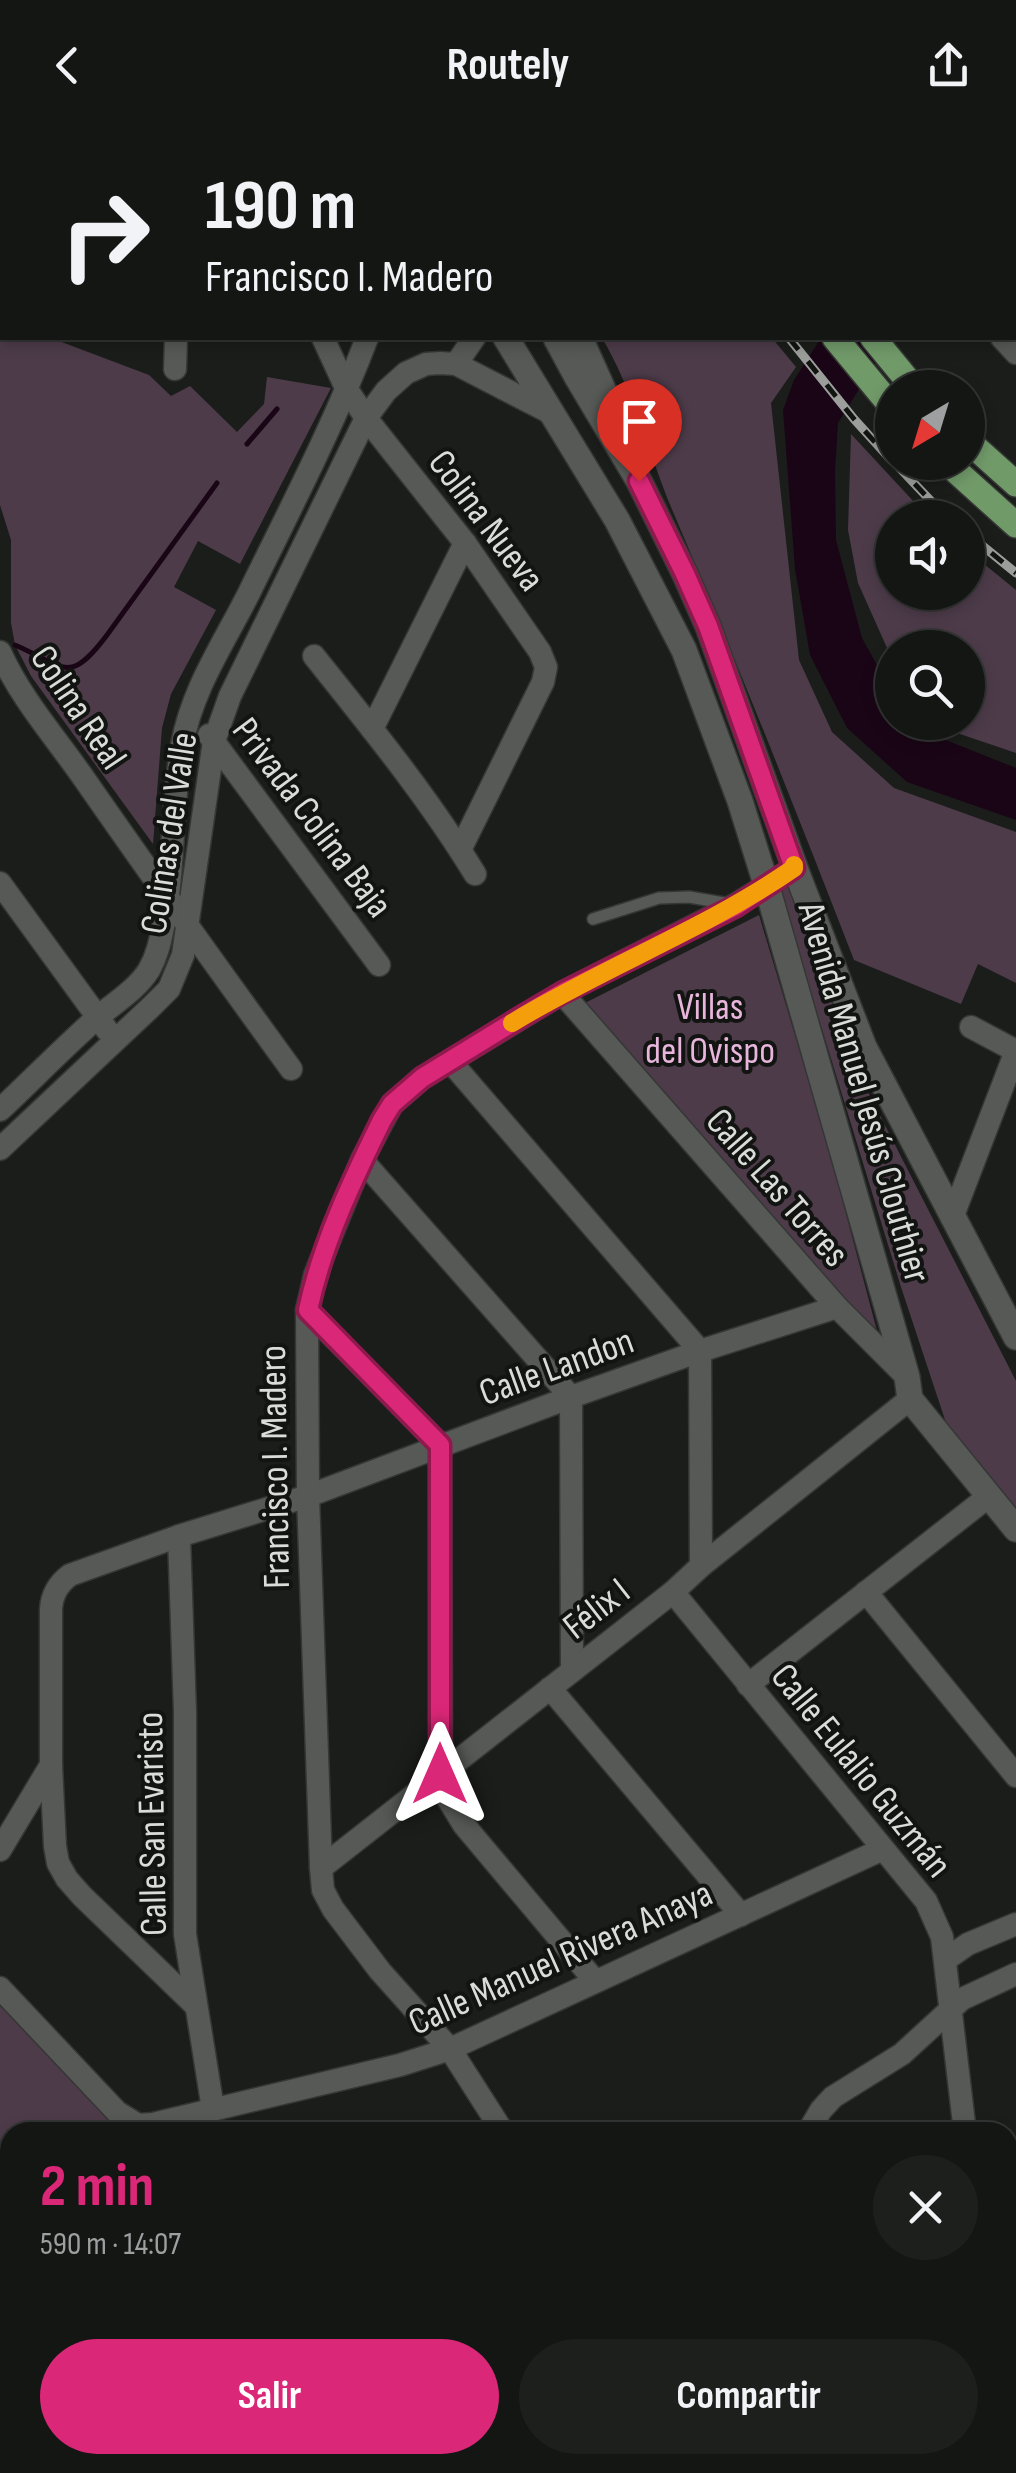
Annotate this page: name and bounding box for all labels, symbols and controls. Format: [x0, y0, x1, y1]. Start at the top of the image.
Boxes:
icon: back [40, 38, 95, 93]
text: Routely [447, 38, 569, 93]
icon: share [921, 38, 976, 93]
text: 190 m [205, 165, 356, 249]
icon: right [40, 170, 170, 300]
text: Francisco I. Madero [205, 250, 494, 305]
north arrow [875, 370, 985, 480]
map controls [875, 370, 985, 740]
pin [597, 379, 682, 482]
icon: arrive [612, 394, 667, 449]
street label: Colina Nueva [418, 442, 553, 600]
button: sound [875, 500, 985, 610]
button: search [875, 630, 985, 740]
street label: Colina Real [20, 637, 136, 778]
street label: Privada Colina Baja [222, 709, 401, 927]
street label: Colinas del Valle [131, 729, 208, 937]
street label: Avenida Manuel Jesús Clouthier [787, 896, 939, 1288]
park label: Villas del Ovispo [645, 985, 775, 1074]
street label: Calle Las Torres [696, 1100, 858, 1276]
street label: Calle Landon [473, 1319, 640, 1416]
street label: Francisco I. Madero [251, 1345, 300, 1589]
street label: Félix I [555, 1569, 639, 1649]
street label: Calle Eulalio Guzmán [761, 1655, 961, 1887]
street label: Calle San Evaristo [128, 1712, 177, 1936]
position arrow [388, 1722, 492, 1826]
street label: Calle Manuel Rivera Anaya [402, 1871, 719, 2045]
text: 2 min [40, 2151, 154, 2223]
button: close [873, 2155, 978, 2260]
text: 590 m · 14:07 [40, 2225, 181, 2264]
button: Salir [40, 2339, 499, 2454]
button: Compartir [519, 2339, 978, 2454]

